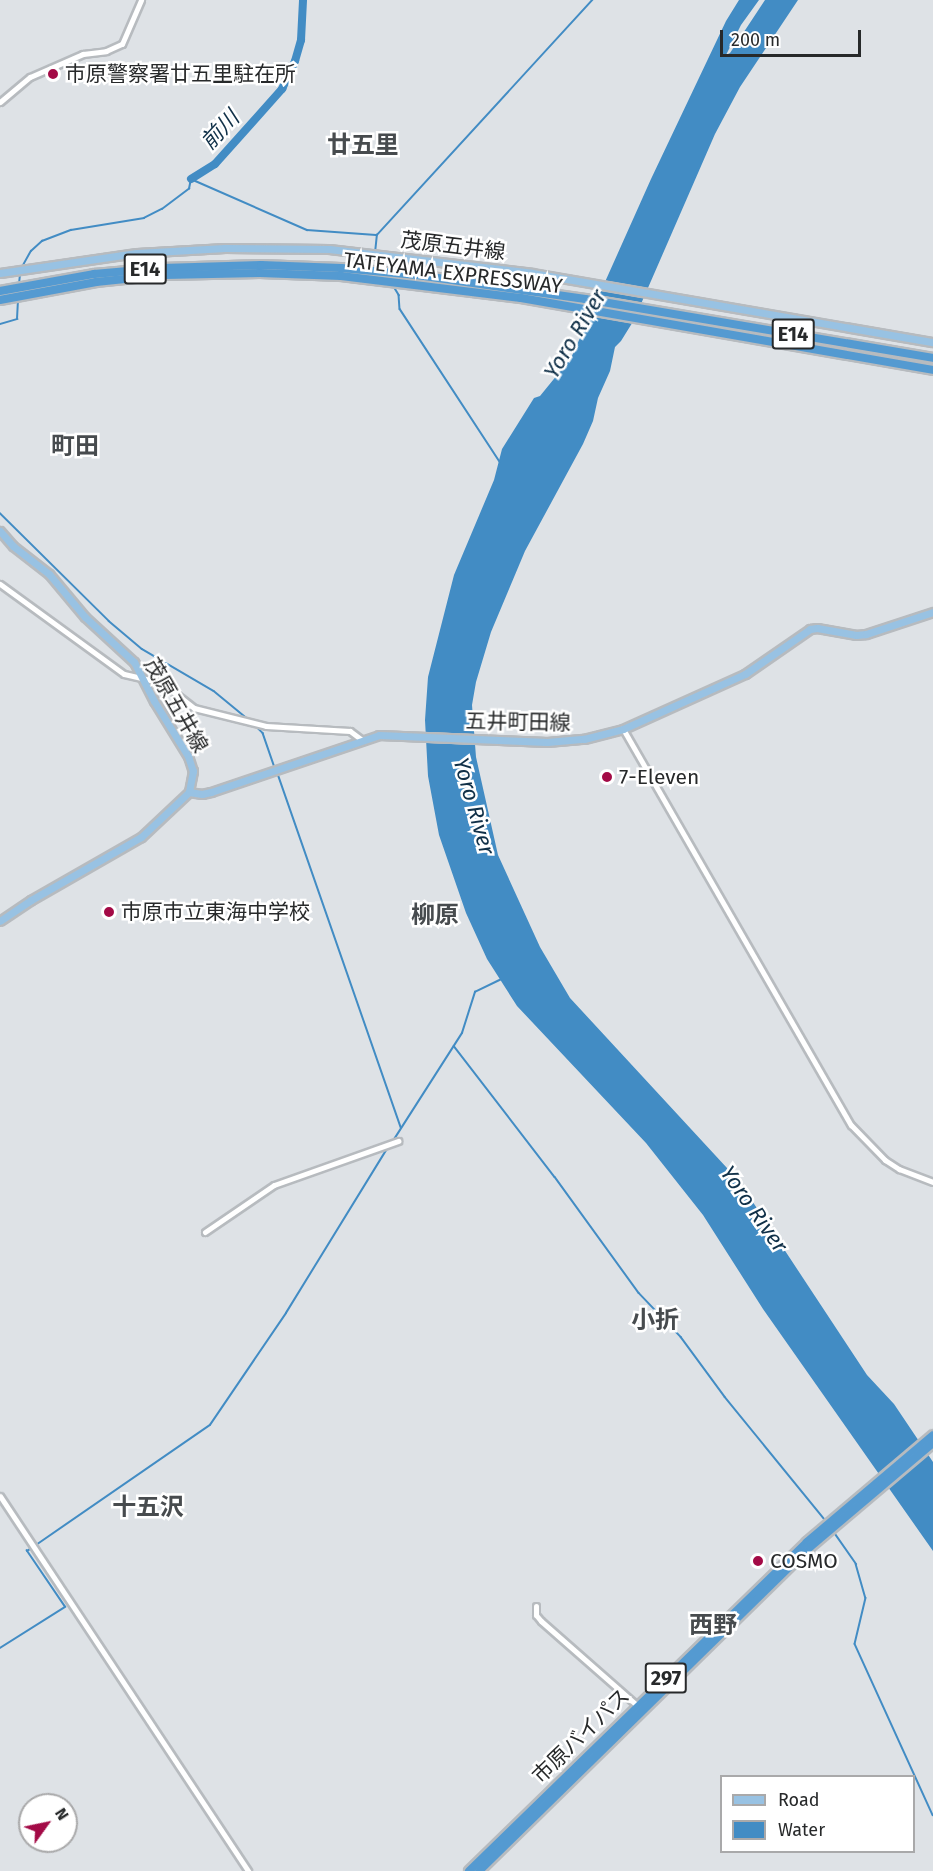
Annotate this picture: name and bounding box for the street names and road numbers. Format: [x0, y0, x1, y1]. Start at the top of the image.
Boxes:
street label: 茂原五井線 [399, 227, 507, 265]
street label: TATEYAMA EXPRESSWAY [342, 247, 564, 299]
road number: E14 [122, 252, 168, 286]
road number: E14 [770, 317, 816, 351]
street label: 茂原五井線 [139, 653, 213, 757]
street label: 五井町田線 [465, 708, 571, 736]
road number: 297 [644, 1661, 688, 1695]
street label: 市原バイパス [527, 1683, 635, 1789]

